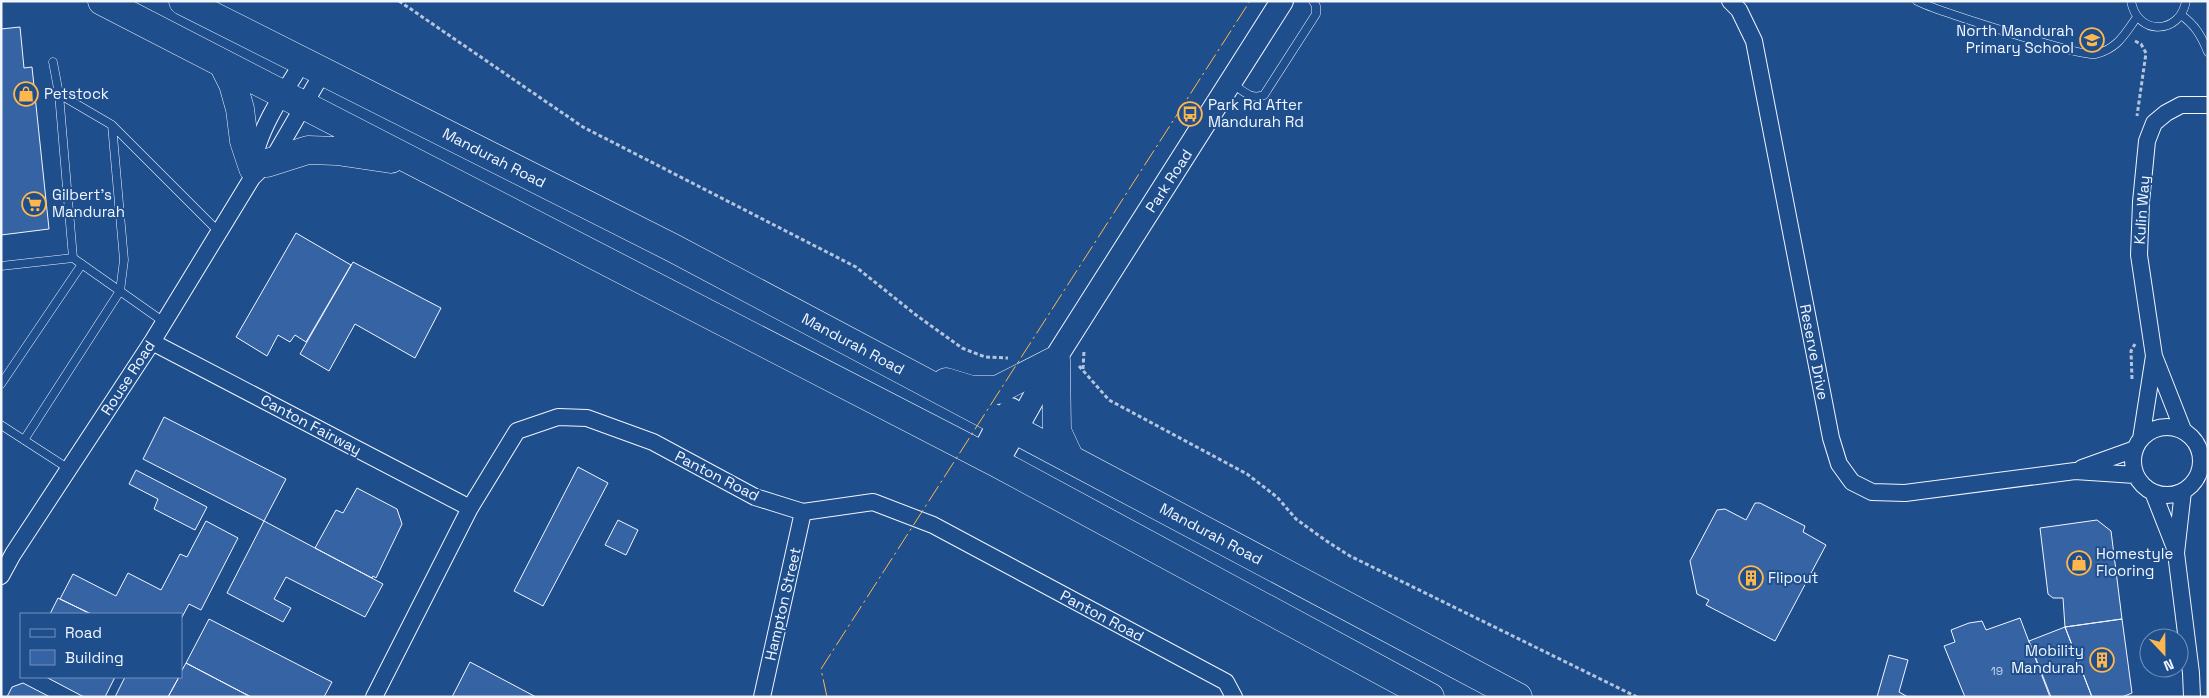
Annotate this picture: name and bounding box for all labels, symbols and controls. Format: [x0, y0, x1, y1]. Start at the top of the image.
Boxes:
place label: North Mandurah Primary School [1956, 21, 2074, 57]
school or university icon: North Mandurah Primary School [2079, 27, 2105, 53]
shop icon: Petstock [13, 81, 39, 107]
place label: Petstock [44, 84, 109, 103]
place label: Park Rd After Mandurah Rd [1208, 95, 1304, 131]
bus stop icon: Park Rd After Mandurah Rd [1177, 101, 1203, 127]
street label: Mandurah Road [439, 123, 549, 192]
street label: Park Road [1141, 145, 1196, 216]
street label: Kulin Way [2130, 175, 2153, 245]
place label: Gilbert's Mandurah [52, 185, 125, 221]
supermarket icon: Gilbert's Mandurah [21, 191, 47, 217]
street label: Reserve Drive [1796, 302, 1833, 402]
street label: Mandurah Road [799, 309, 908, 379]
street label: Rouse Road [96, 337, 159, 419]
street label: Canton Fairway [257, 390, 365, 459]
street label: Panton Road [672, 446, 763, 505]
street label: Mandurah Road [1157, 499, 1266, 569]
place label: Homestyle Flooring [2096, 544, 2173, 580]
street label: Hampton Street [760, 545, 805, 662]
shop icon: Homestyle Flooring [2066, 550, 2092, 576]
building icon: Flipout [1738, 565, 1764, 591]
place label: Flipout [1768, 568, 1819, 587]
street label: Panton Road [1057, 586, 1147, 646]
legend [20, 613, 182, 678]
text: Road [65, 623, 102, 642]
north arrow [2139, 628, 2189, 678]
place label: Mobility Mandurah [2011, 641, 2084, 677]
building icon: Mobility Mandurah [2089, 647, 2115, 673]
text: Building [65, 648, 124, 667]
text: N [2161, 655, 2177, 675]
house number: 19 [1991, 663, 2003, 679]

